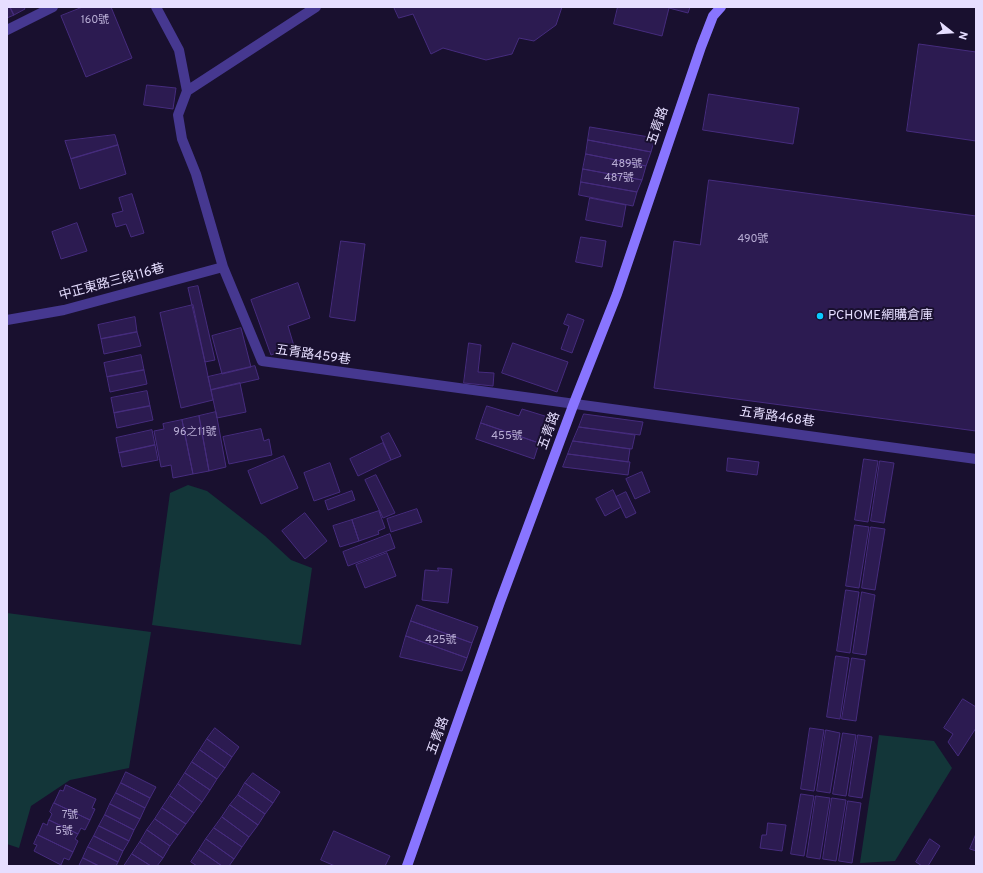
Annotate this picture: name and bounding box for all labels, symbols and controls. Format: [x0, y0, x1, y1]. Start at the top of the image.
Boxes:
north arrow [931, 12, 971, 52]
house number: 160號 [81, 14, 109, 28]
text: N [955, 30, 970, 41]
street label: 五青路 [645, 105, 673, 147]
house number: 489號 [612, 158, 642, 172]
house number: 487號 [604, 172, 634, 186]
house number: 490號 [737, 233, 769, 247]
street label: 中正東路三段116巷 [58, 261, 166, 305]
place label: PCHOME網購倉庫 [828, 308, 933, 324]
marker: PCHOME網購倉庫 [815, 311, 825, 321]
street label: 五青路459巷 [274, 343, 352, 369]
street label: 五青路468巷 [738, 405, 816, 431]
street label: 五青路 [536, 410, 564, 452]
house number: 96之11號 [173, 426, 217, 440]
house number: 455號 [491, 430, 523, 444]
house number: 425號 [425, 634, 457, 648]
street label: 五青路 [425, 715, 453, 757]
house number: 7號 [62, 809, 78, 823]
house number: 5號 [55, 825, 73, 839]

